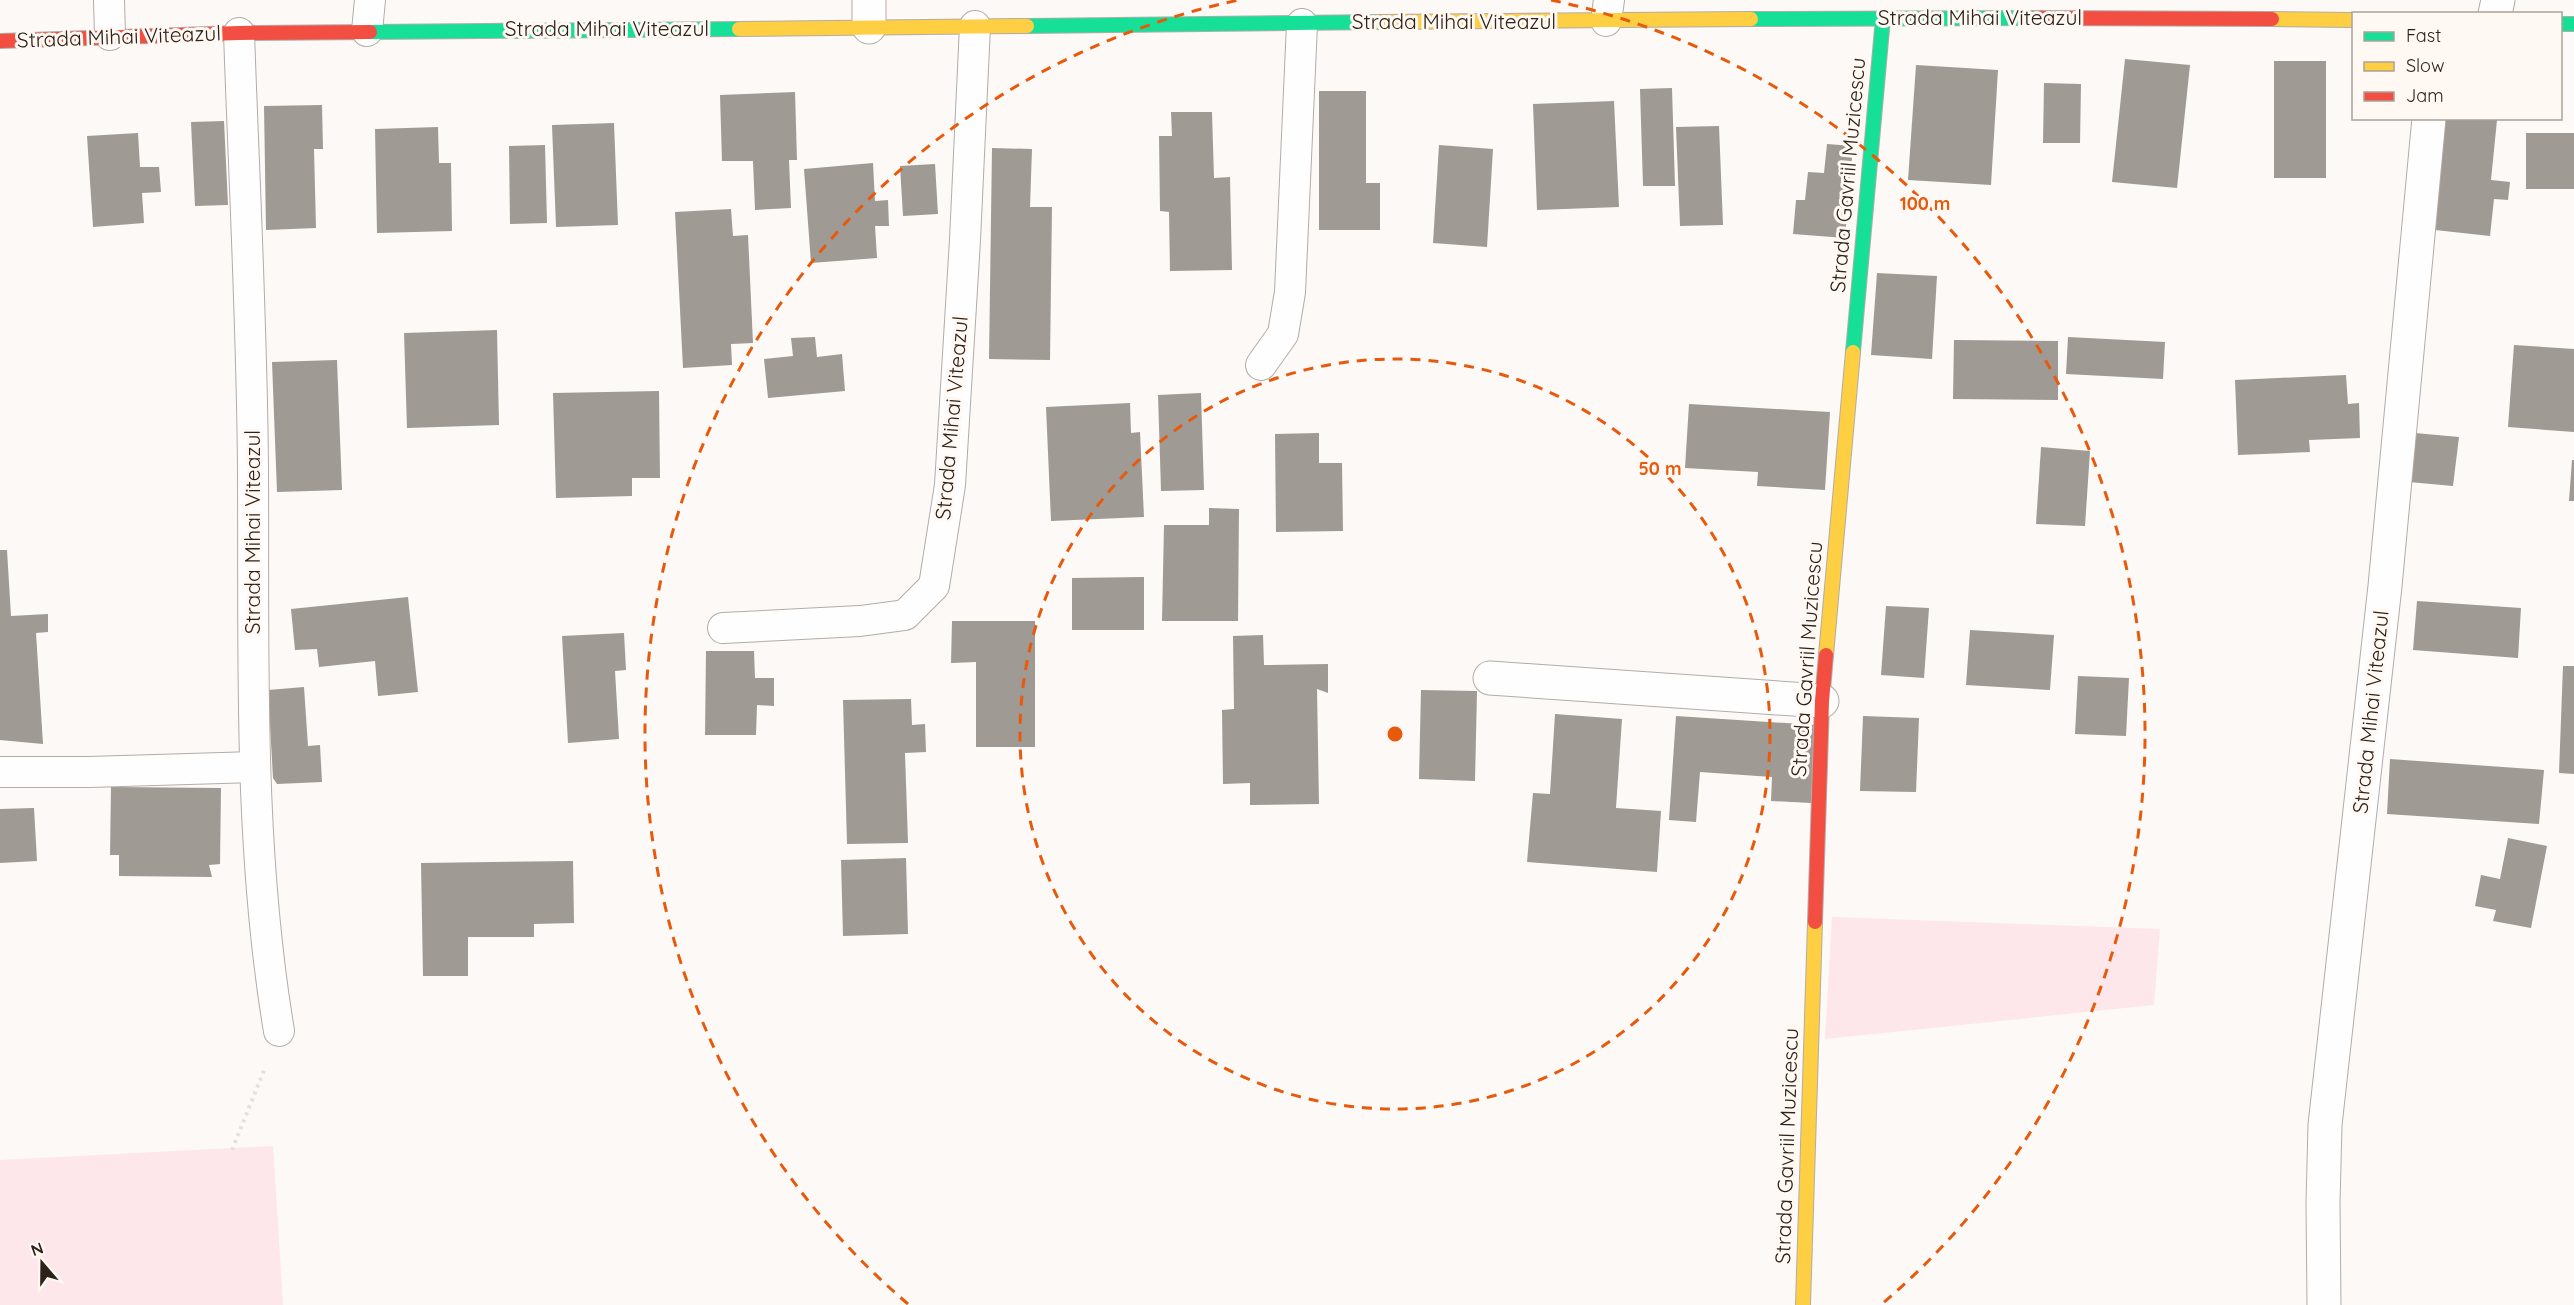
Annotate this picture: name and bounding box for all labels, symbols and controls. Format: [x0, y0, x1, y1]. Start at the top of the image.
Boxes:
street label: Strada Mihai Viteazul [1878, 4, 2082, 30]
street label: Strada Mihai Viteazul [1352, 8, 1556, 34]
legend [2352, 12, 2562, 120]
street label: Strada Mihai Viteazul [505, 15, 709, 41]
street label: Strada Mihai Viteazul [16, 19, 222, 53]
text: Fast [2406, 24, 2441, 47]
text: Slow [2406, 54, 2444, 77]
street label: Strada Gavriil Muzicescu [1824, 56, 1870, 294]
text: Jam [2406, 84, 2444, 107]
text: 100 m [1900, 192, 1950, 215]
street label: Strada Mihai Viteazul [929, 315, 973, 521]
street label: Strada Mihai Viteazul [239, 430, 265, 634]
text: 50 m [1638, 457, 1682, 480]
street label: Strada Gavriil Muzicescu [1785, 540, 1827, 778]
street label: Strada Mihai Viteazul [2346, 609, 2394, 815]
centre of rings [1385, 724, 1405, 744]
street label: Strada Gavriil Muzicescu [1769, 1028, 1803, 1264]
north arrow [12, 1233, 72, 1293]
text: N [28, 1237, 46, 1260]

